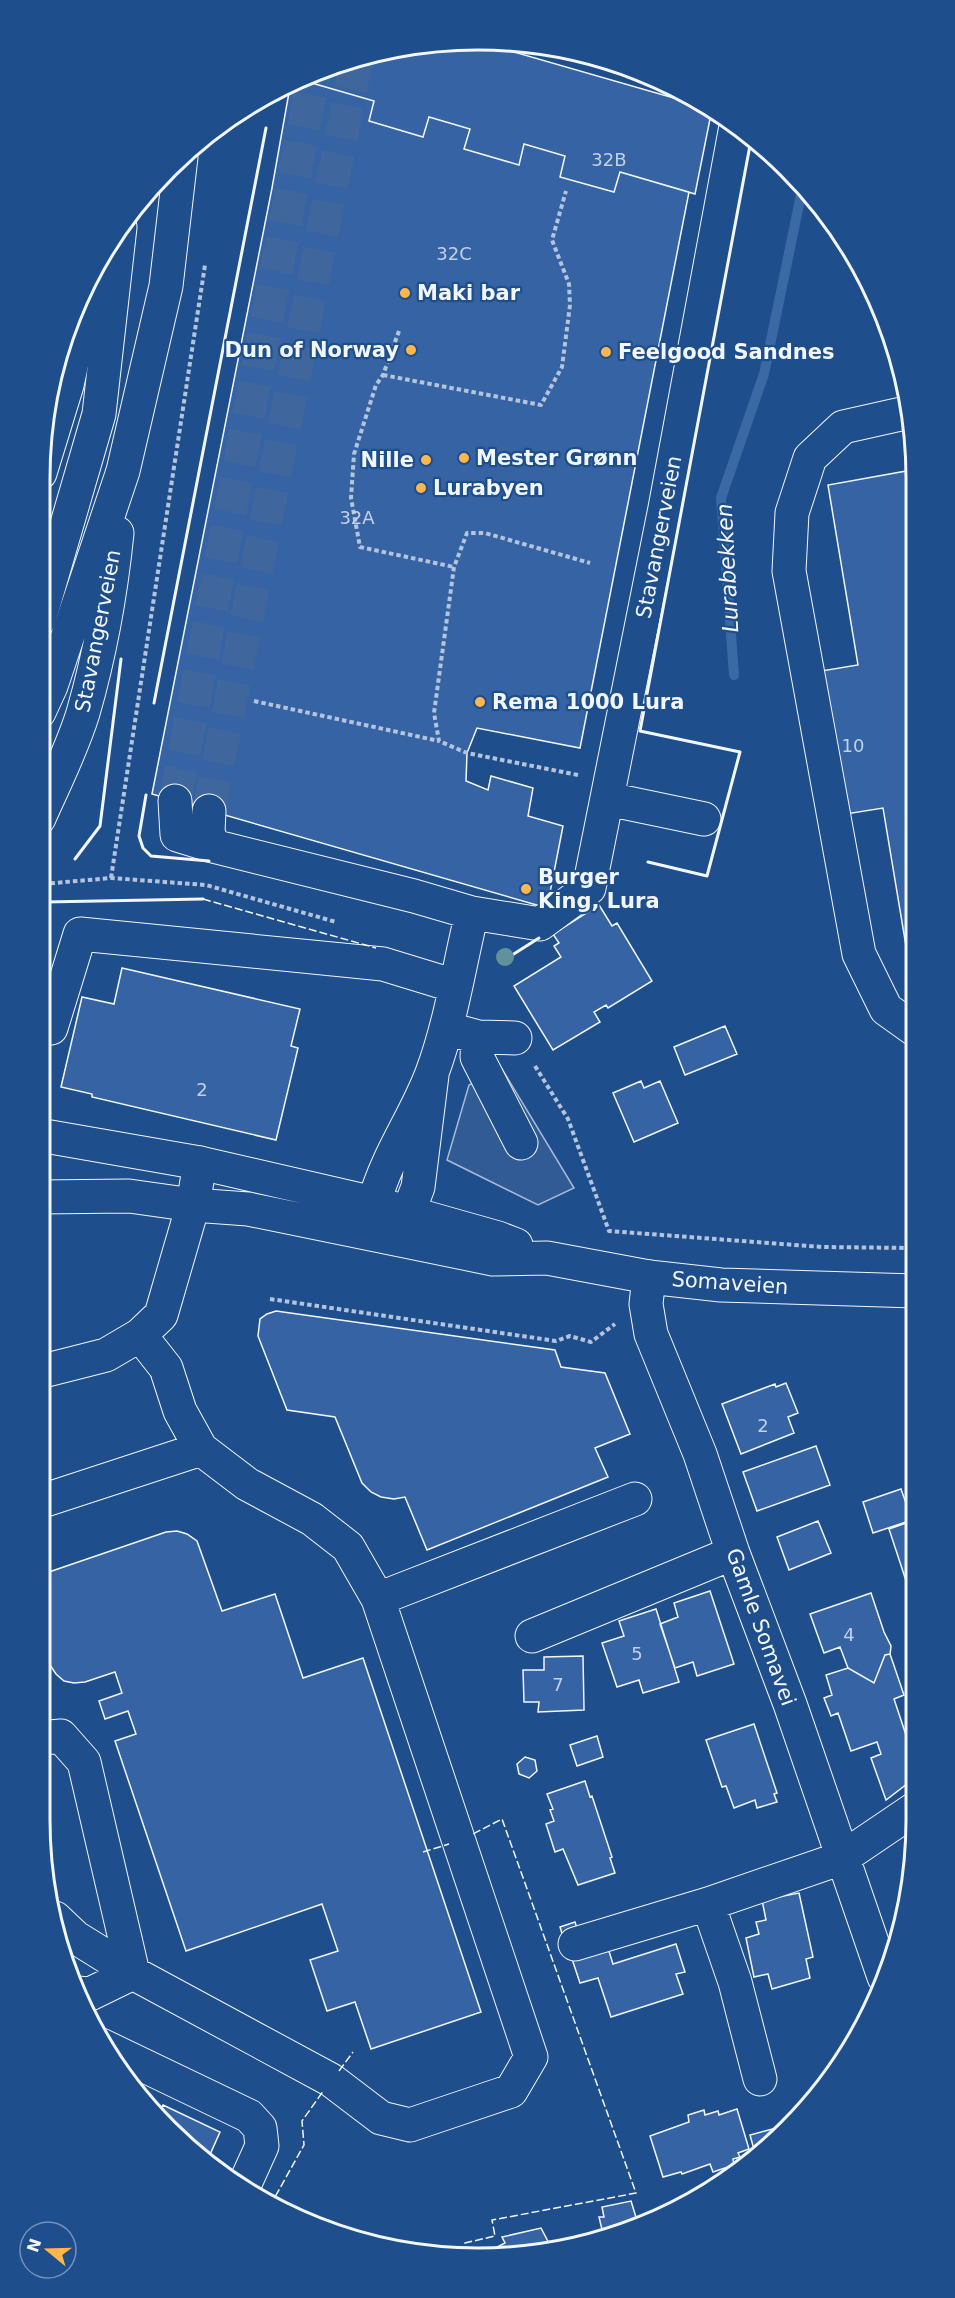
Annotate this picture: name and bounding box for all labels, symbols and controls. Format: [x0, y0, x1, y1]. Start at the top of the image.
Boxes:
house number: 32B [591, 149, 627, 170]
house number: 32C [436, 243, 472, 264]
place label: Maki bar [417, 281, 521, 305]
marker: Maki bar [398, 286, 412, 300]
place label: Dun of Norway [225, 338, 399, 362]
place label: Feelgood Sandnes [618, 340, 834, 364]
marker: Dun of Norway [404, 343, 418, 357]
marker: Feelgood Sandnes [599, 345, 613, 359]
place label: Mester Grønn [476, 446, 638, 470]
place label: Nille [361, 448, 414, 472]
marker: Mester Grønn [457, 451, 471, 465]
marker: Nille [419, 453, 433, 467]
street label: Stavangerveien [631, 454, 687, 620]
place label: Lurabyen [433, 476, 544, 500]
marker: Lurabyen [414, 481, 428, 495]
water label: Lurabekken [712, 503, 743, 633]
house number: 32A [339, 507, 375, 528]
street label: Stavangerveien [70, 548, 126, 714]
place label: Rema 1000 Lura [492, 690, 684, 714]
marker: Rema 1000 Lura [473, 695, 487, 709]
house number: 10 [842, 735, 864, 756]
place label: Burger King, Lura [538, 865, 660, 913]
marker: Burger King, Lura [519, 882, 533, 896]
house number: 2 [196, 1079, 208, 1100]
street label: Somaveien [671, 1267, 789, 1299]
house number: 2 [757, 1415, 769, 1436]
street label: Gamle Somavei [721, 1545, 801, 1709]
house number: 4 [843, 1624, 855, 1645]
house number: 5 [631, 1643, 643, 1664]
house number: 7 [552, 1674, 564, 1695]
north arrow [18, 2220, 78, 2280]
text: N [23, 2236, 45, 2255]

